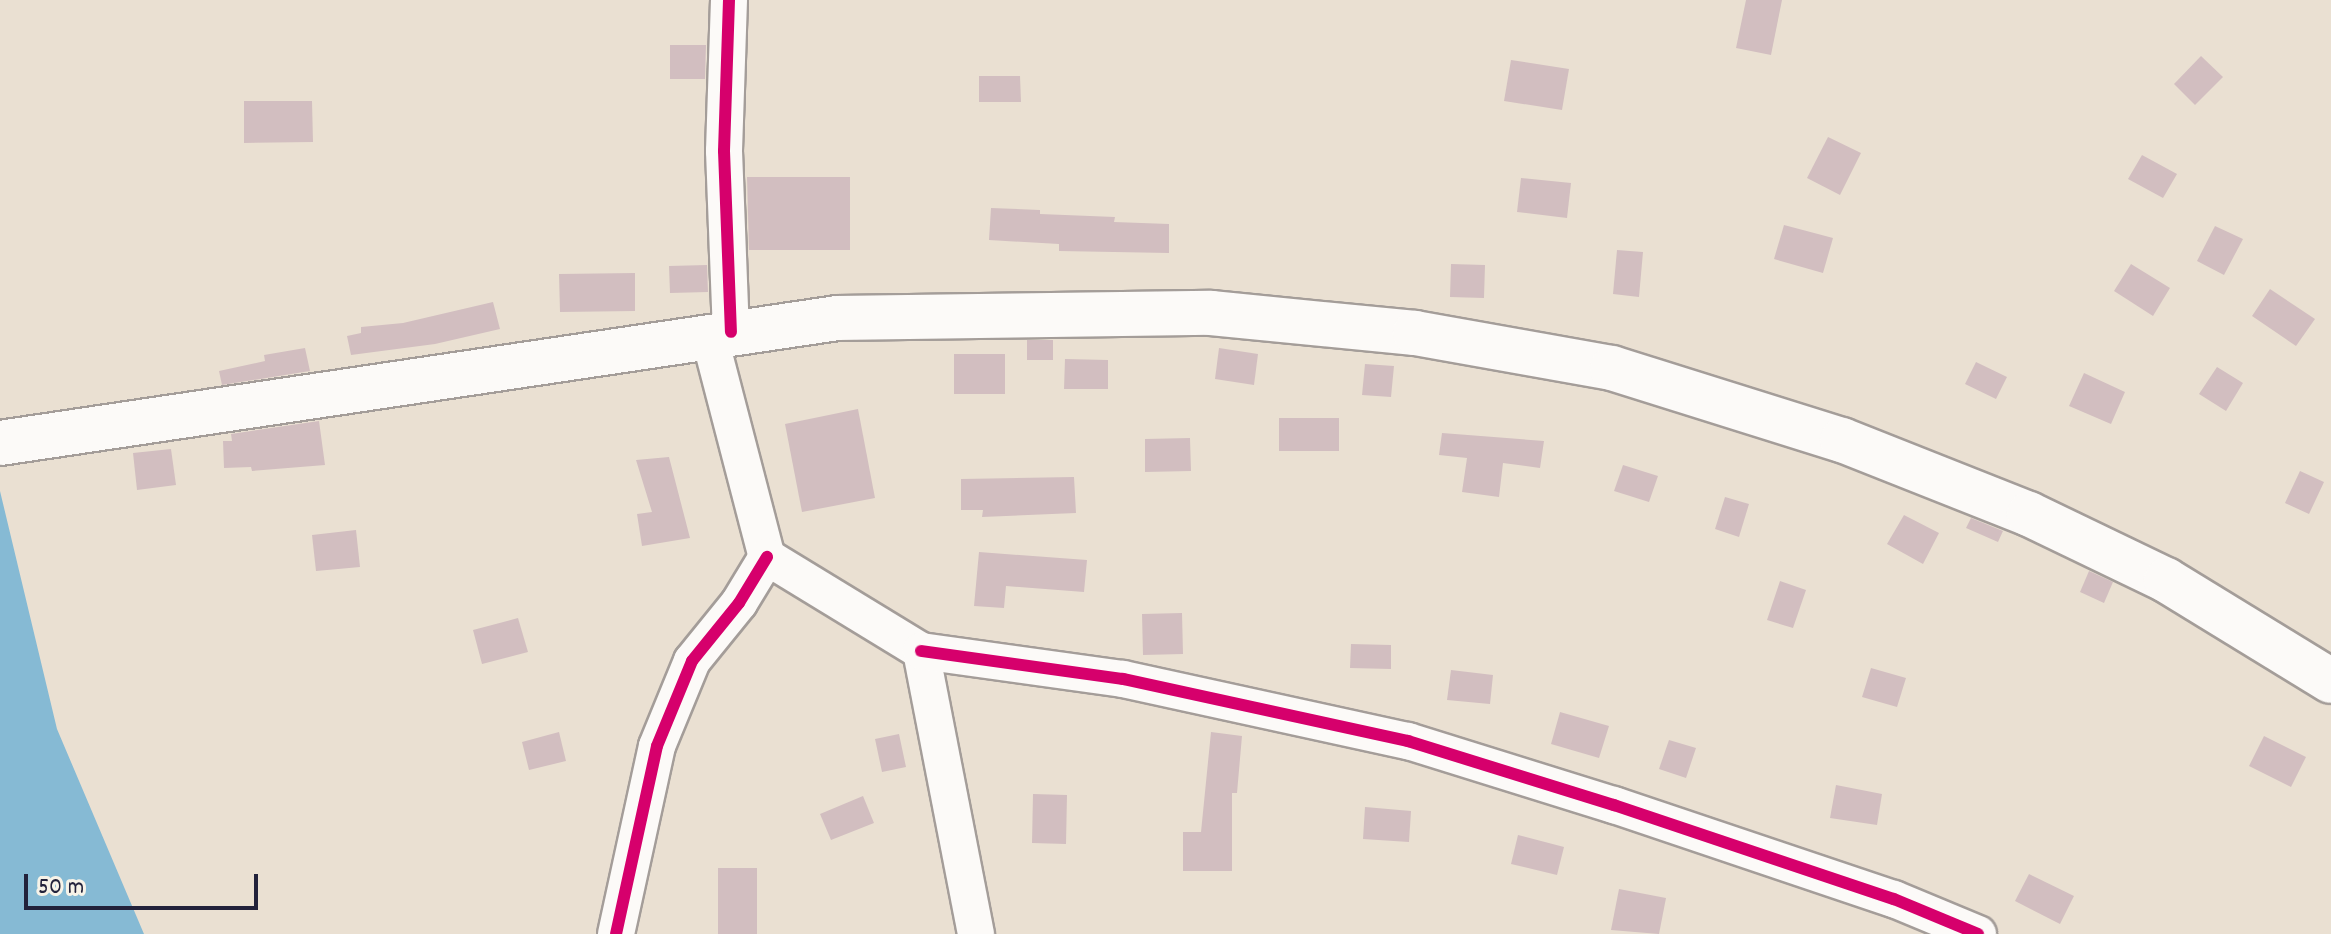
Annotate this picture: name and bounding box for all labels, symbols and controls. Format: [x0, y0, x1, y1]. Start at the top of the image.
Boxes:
scale bar [28, 858, 262, 908]
text: 50 m [38, 871, 84, 905]

